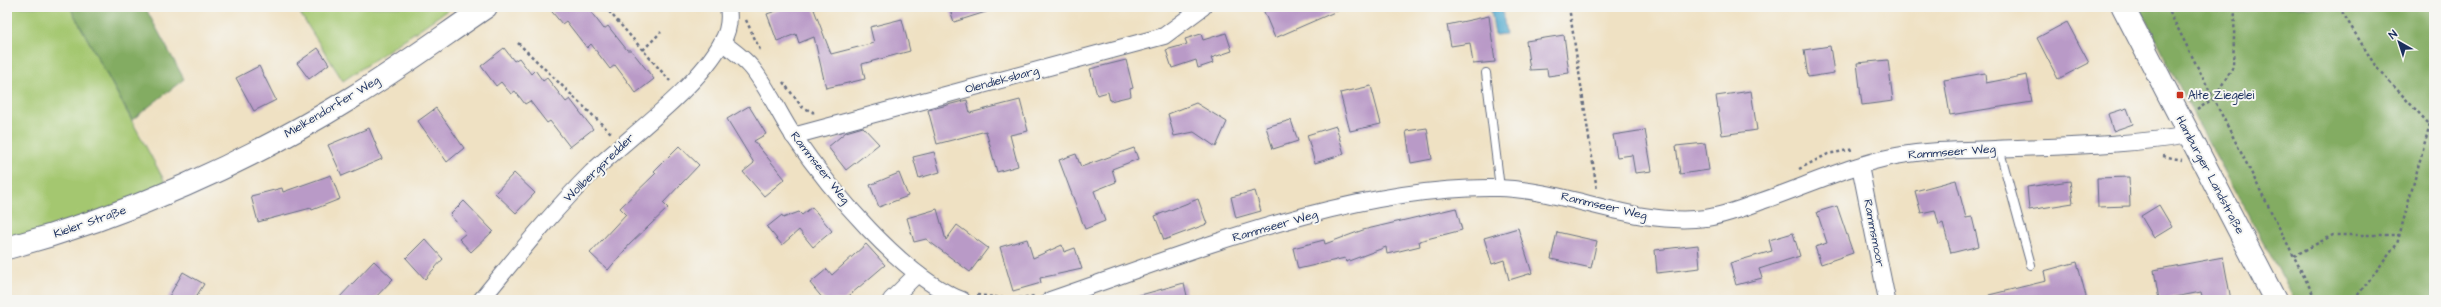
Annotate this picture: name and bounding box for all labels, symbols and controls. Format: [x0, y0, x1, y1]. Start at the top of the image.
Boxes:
north arrow [2379, 22, 2419, 62]
text: N [2386, 27, 2400, 43]
street label: Olendieksbarg [963, 62, 1041, 99]
street label: Mielkendorfer Weg [281, 72, 383, 143]
place label: Alte Ziegelei [2188, 87, 2255, 105]
marker: Alte Ziegelei [2175, 90, 2185, 100]
street label: Hamburger Landstraße [2171, 113, 2249, 238]
street label: Rammseer Weg [786, 128, 854, 208]
street label: Wollbergsredder [560, 130, 639, 207]
street label: Rammseer Weg [1908, 140, 1996, 165]
street label: Rammseer Weg [1559, 188, 1649, 225]
street label: Rammsmoor [1859, 198, 1889, 269]
street label: Kieler Straße [51, 201, 129, 242]
street label: Rammseer Weg [1230, 206, 1320, 247]

